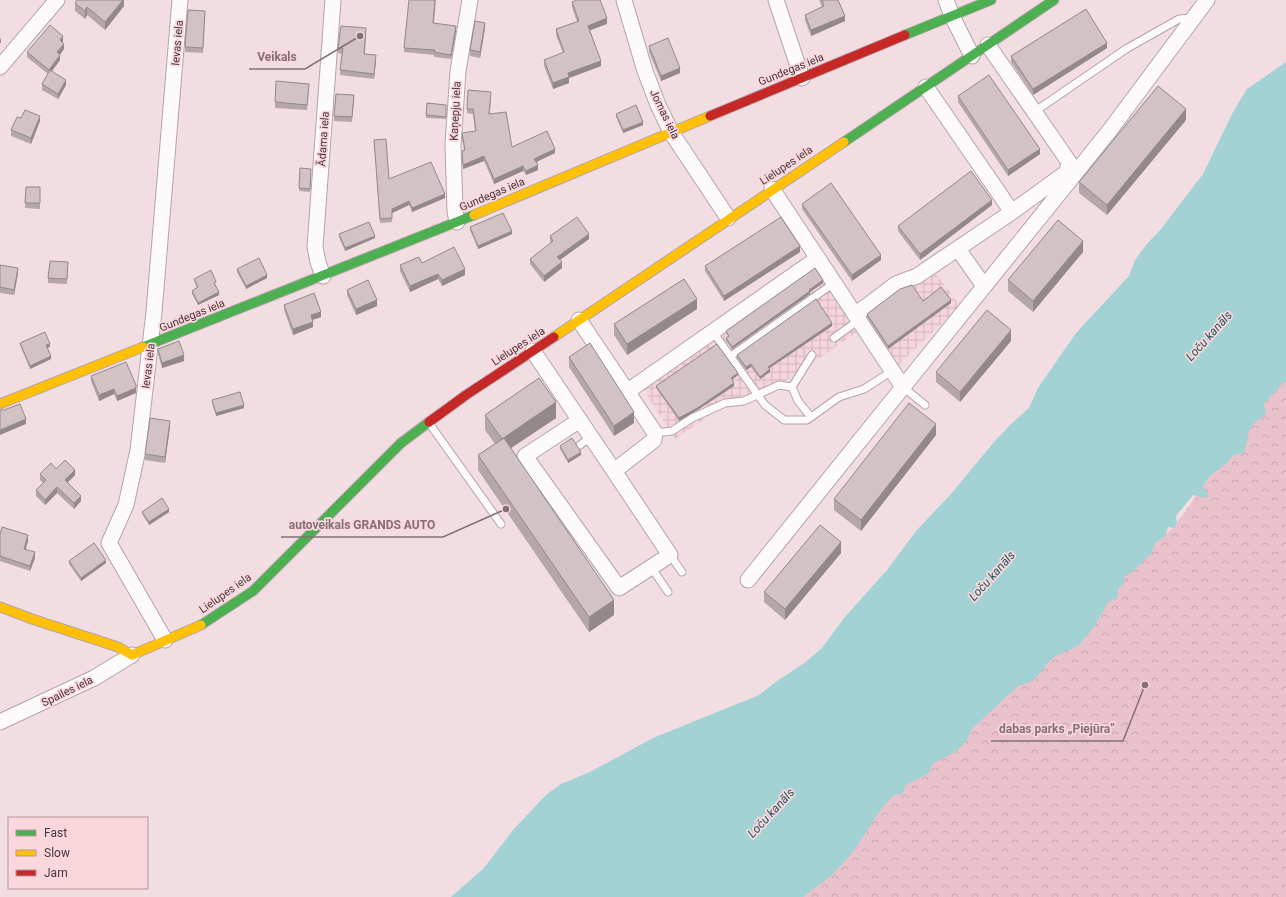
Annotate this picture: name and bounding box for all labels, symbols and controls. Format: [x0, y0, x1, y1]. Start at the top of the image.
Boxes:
street label: Ievas iela [169, 20, 186, 66]
callout: Veikals [249, 45, 305, 69]
text: Veikals [257, 50, 297, 64]
street label: Gundegas iela [757, 50, 826, 88]
street label: Kaņepju iela [447, 81, 464, 141]
street label: Jomas iela [647, 87, 682, 141]
street label: Ādama iela [315, 111, 332, 167]
street label: Lielupes iela [757, 143, 815, 188]
street label: Gundegas iela [458, 175, 527, 214]
street label: Gundegas iela [158, 296, 227, 334]
water label: Loču kanāls [1183, 308, 1235, 364]
street label: Lielupes iela [489, 324, 547, 368]
street label: Ievas iela [139, 343, 158, 389]
callout: autoveikals GRANDS AUTO [281, 513, 443, 537]
text: autoveikals GRANDS AUTO [289, 518, 435, 532]
water label: Loču kanāls [966, 548, 1018, 604]
street label: Lielupes iela [197, 571, 254, 616]
street label: Spailes iela [39, 673, 95, 709]
callout: dabas parks „Piejūra” [991, 717, 1123, 741]
text: dabas parks „Piejūra” [999, 722, 1115, 736]
water label: Loču kanāls [745, 785, 797, 841]
legend [8, 817, 148, 889]
text: Fast [44, 826, 67, 840]
text: Slow [44, 846, 70, 860]
text: Jam [44, 866, 68, 880]

